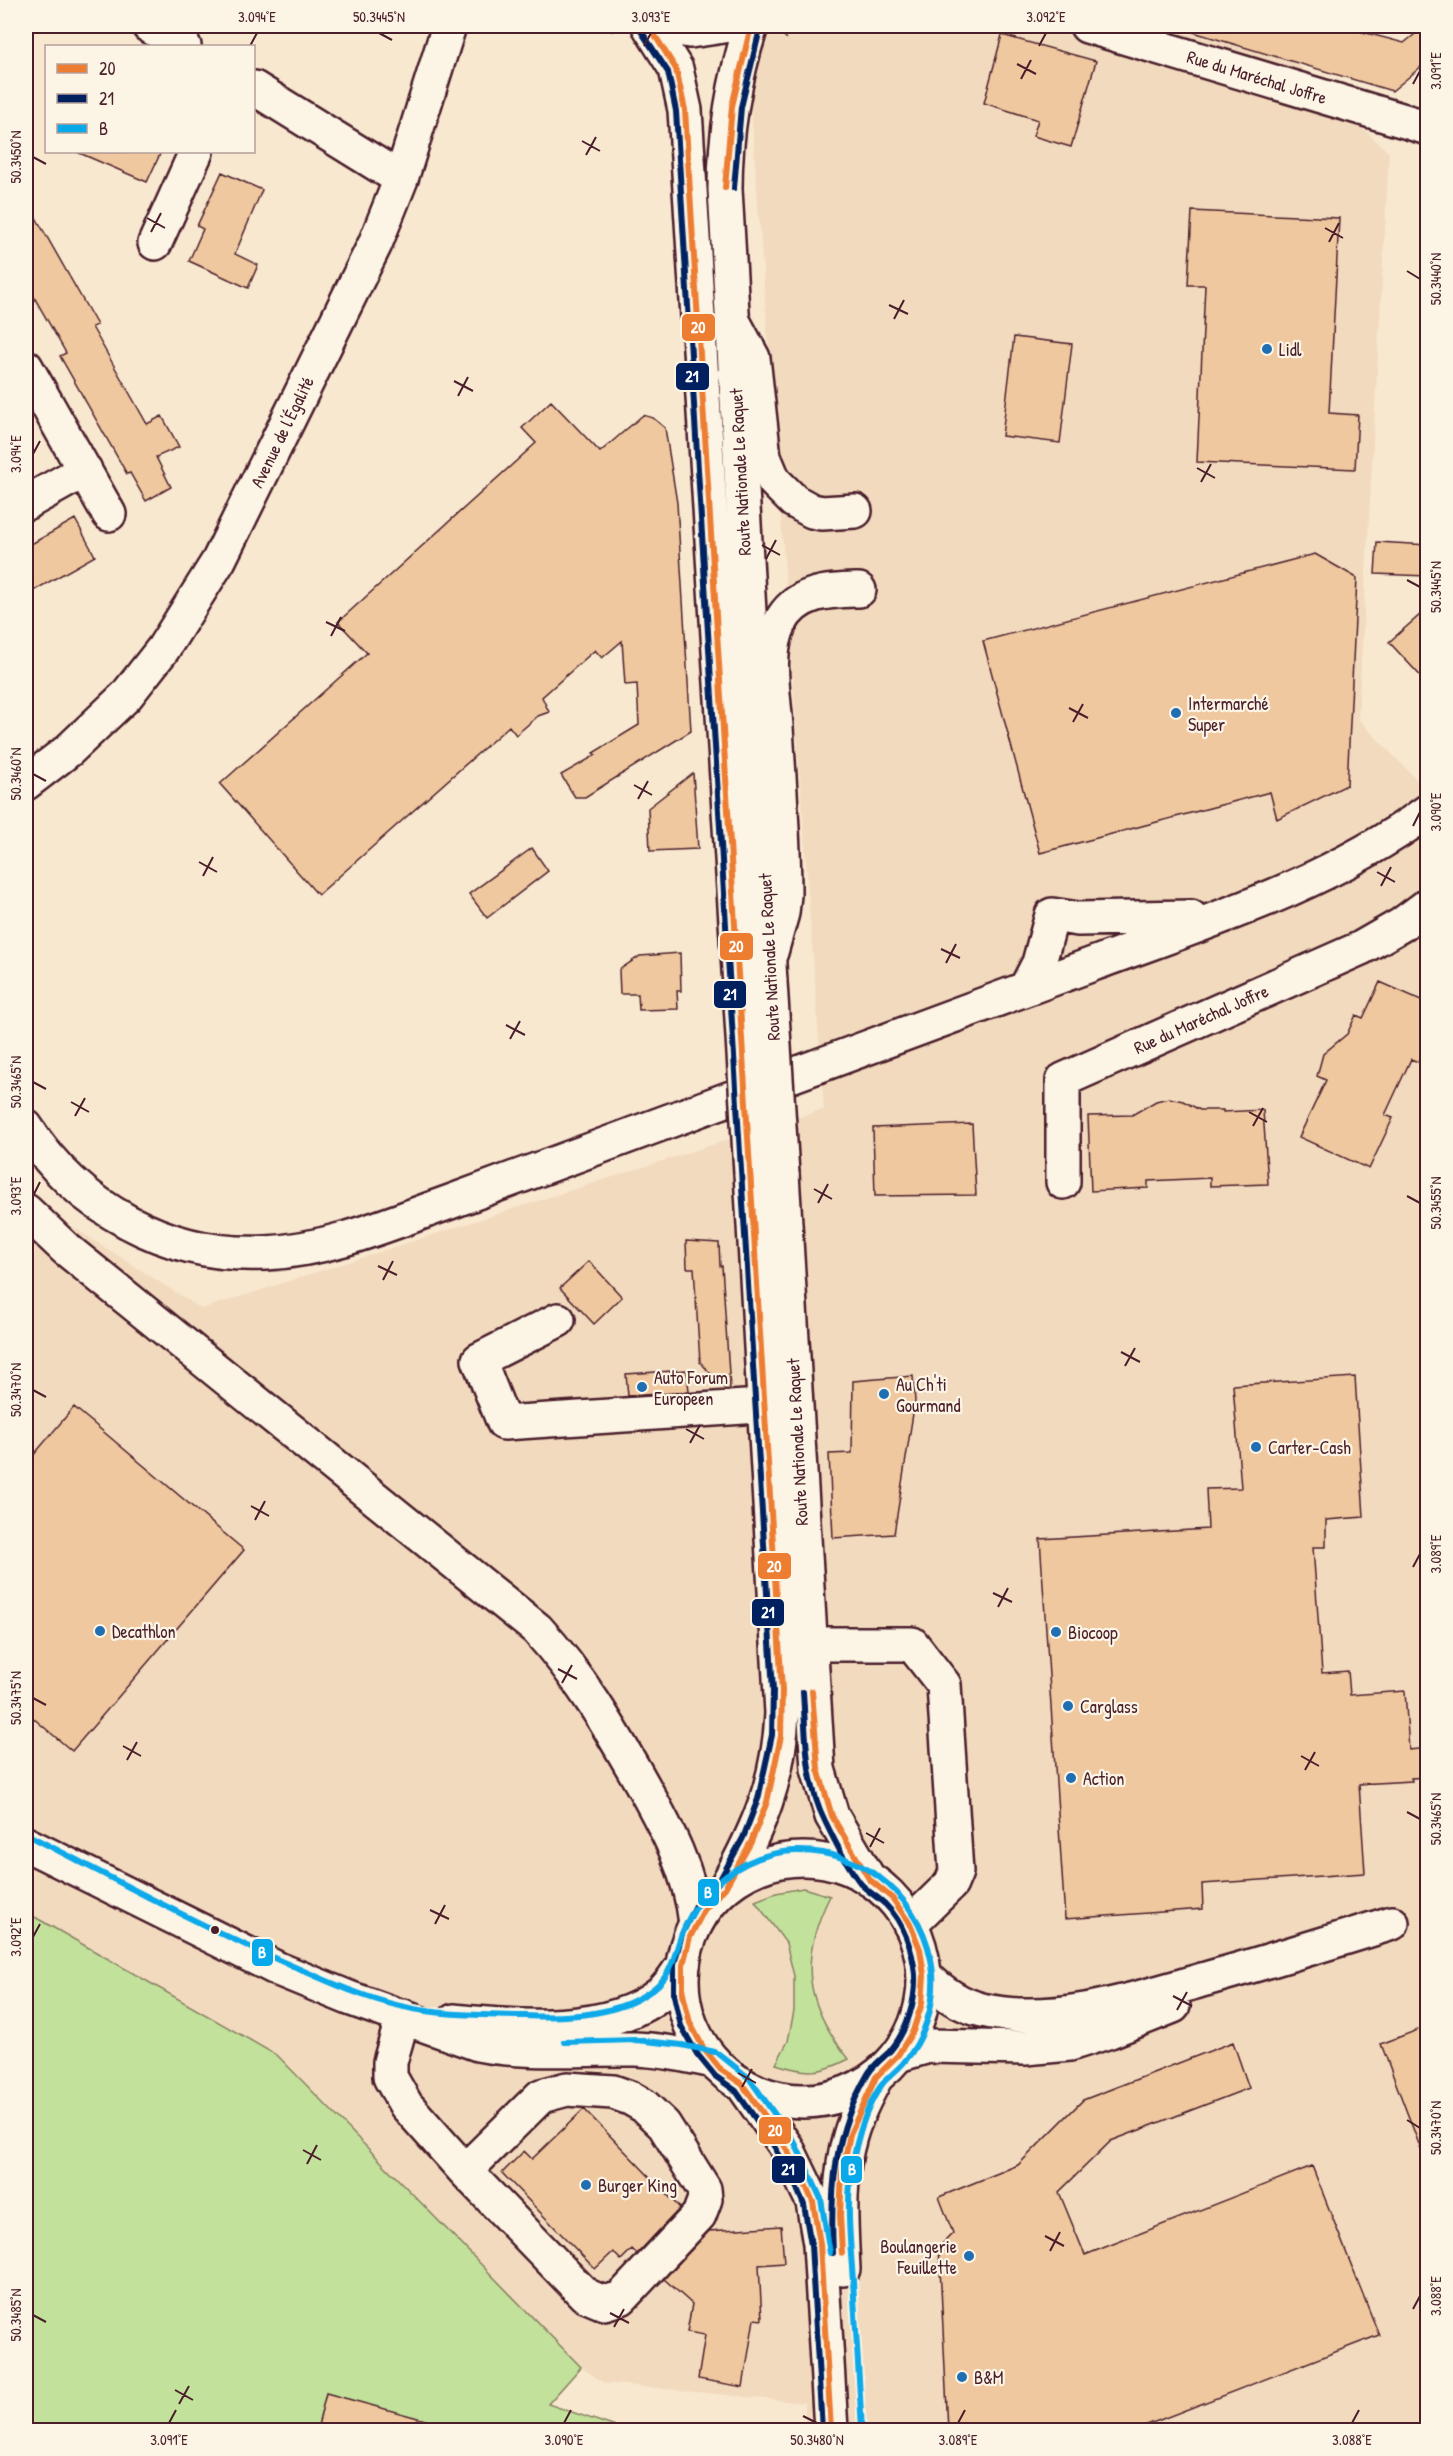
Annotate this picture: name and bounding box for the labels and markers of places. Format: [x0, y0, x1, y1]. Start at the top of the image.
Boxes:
place label: Lidl [1279, 337, 1302, 362]
marker: Lidl [1260, 342, 1274, 356]
place label: Intermarché Super [1188, 691, 1269, 737]
marker: Intermarché Super [1169, 706, 1183, 720]
place label: Auto Forum Europeen [654, 1365, 728, 1411]
place label: Au Ch'ti Gourmand [896, 1372, 960, 1418]
marker: Auto Forum Europeen [635, 1380, 649, 1394]
marker: Au Ch'ti Gourmand [877, 1387, 891, 1401]
place label: Carter-Cash [1268, 1435, 1351, 1460]
marker: Carter-Cash [1249, 1440, 1263, 1454]
place label: Decathlon [112, 1619, 176, 1644]
place label: Biocoop [1068, 1620, 1118, 1645]
marker: Decathlon [93, 1624, 107, 1638]
marker: Biocoop [1049, 1625, 1063, 1639]
place label: Carglass [1080, 1694, 1138, 1719]
marker: Carglass [1061, 1699, 1075, 1713]
place label: Action [1083, 1766, 1124, 1791]
marker: Action [1064, 1771, 1078, 1785]
unlabelled marker [209, 1924, 221, 1936]
place label: Burger King [598, 2173, 677, 2198]
marker: Burger King [579, 2178, 593, 2192]
place label: Boulangerie Feuillette [880, 2234, 957, 2280]
marker: Boulangerie Feuillette [962, 2249, 976, 2263]
place label: B&M [974, 2365, 1003, 2390]
marker: B&M [955, 2370, 969, 2384]

